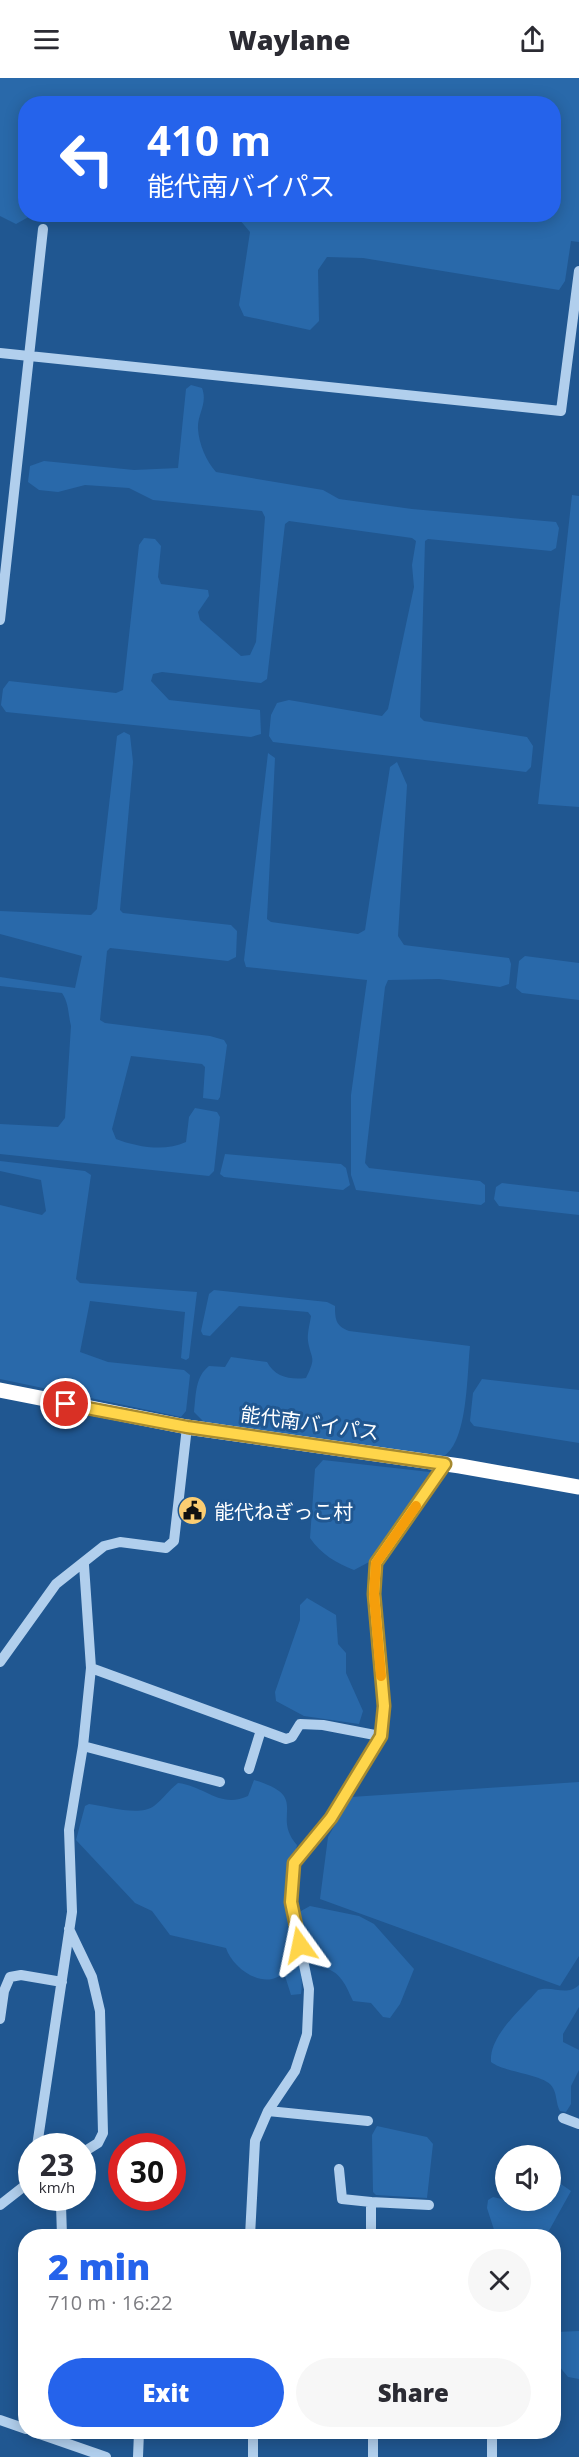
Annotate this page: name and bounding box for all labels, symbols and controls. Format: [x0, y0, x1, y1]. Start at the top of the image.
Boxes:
text: Waylane [229, 21, 350, 58]
icon: menu [30, 23, 63, 56]
icon: share [516, 23, 549, 56]
text: 410 m [147, 111, 271, 168]
icon: left [48, 120, 126, 198]
text: 能代南バイパス [147, 167, 335, 204]
pin [40, 1378, 91, 1429]
icon: arrive [49, 1387, 82, 1420]
street label: 能代南バイパス [239, 1400, 381, 1446]
public building icon: 能代ねぎっこ村 [177, 1495, 209, 1527]
place label: 能代ねぎっこ村 [214, 1498, 353, 1525]
position arrow [268, 1913, 332, 1977]
speed limit sign: 30 [108, 2133, 186, 2211]
text: 23 [40, 2144, 74, 2185]
map controls [495, 2145, 561, 2211]
button: sound [495, 2145, 561, 2211]
text: km/h [39, 2177, 75, 2197]
text: 2 min [48, 2242, 150, 2291]
button: close [468, 2249, 531, 2312]
text: 710 m · 16:22 [48, 2289, 173, 2316]
button: Exit [48, 2358, 284, 2427]
button: Share [296, 2358, 531, 2427]

